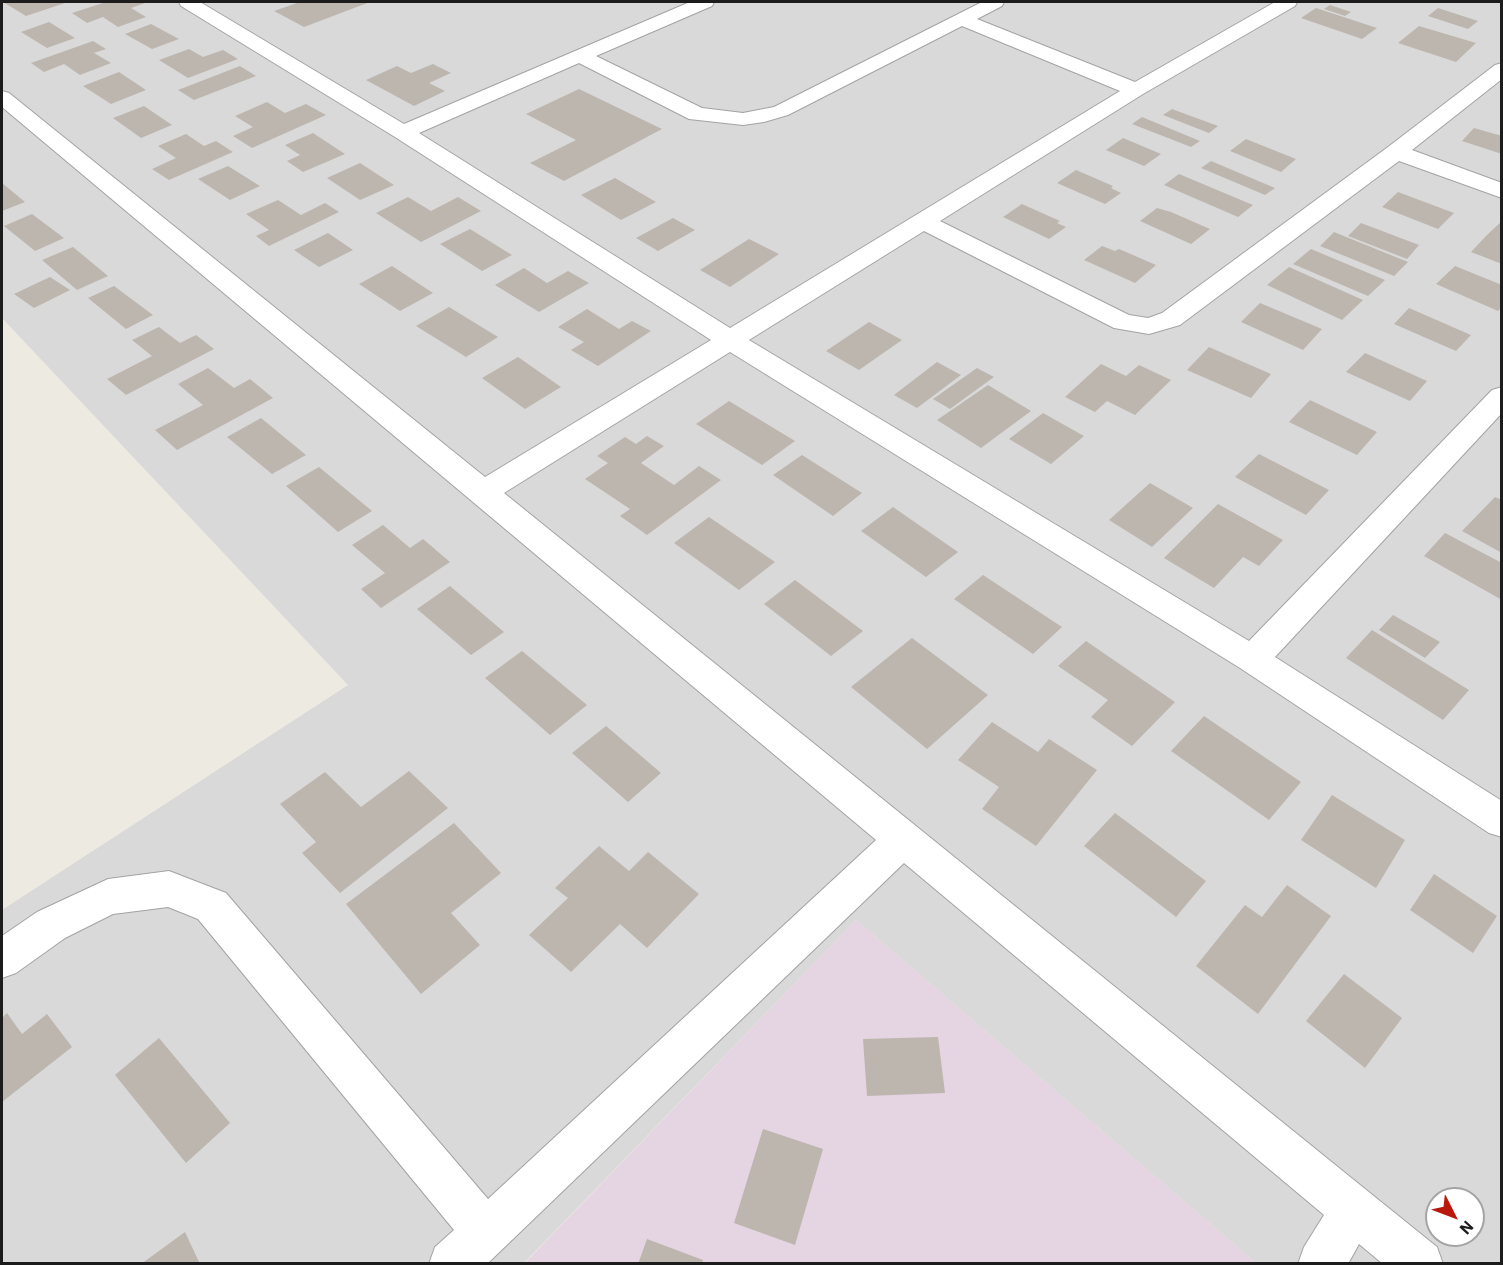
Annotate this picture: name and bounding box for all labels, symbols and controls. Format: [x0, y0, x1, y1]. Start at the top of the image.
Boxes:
north arrow [1425, 1187, 1485, 1247]
text: N [1456, 1217, 1478, 1239]

